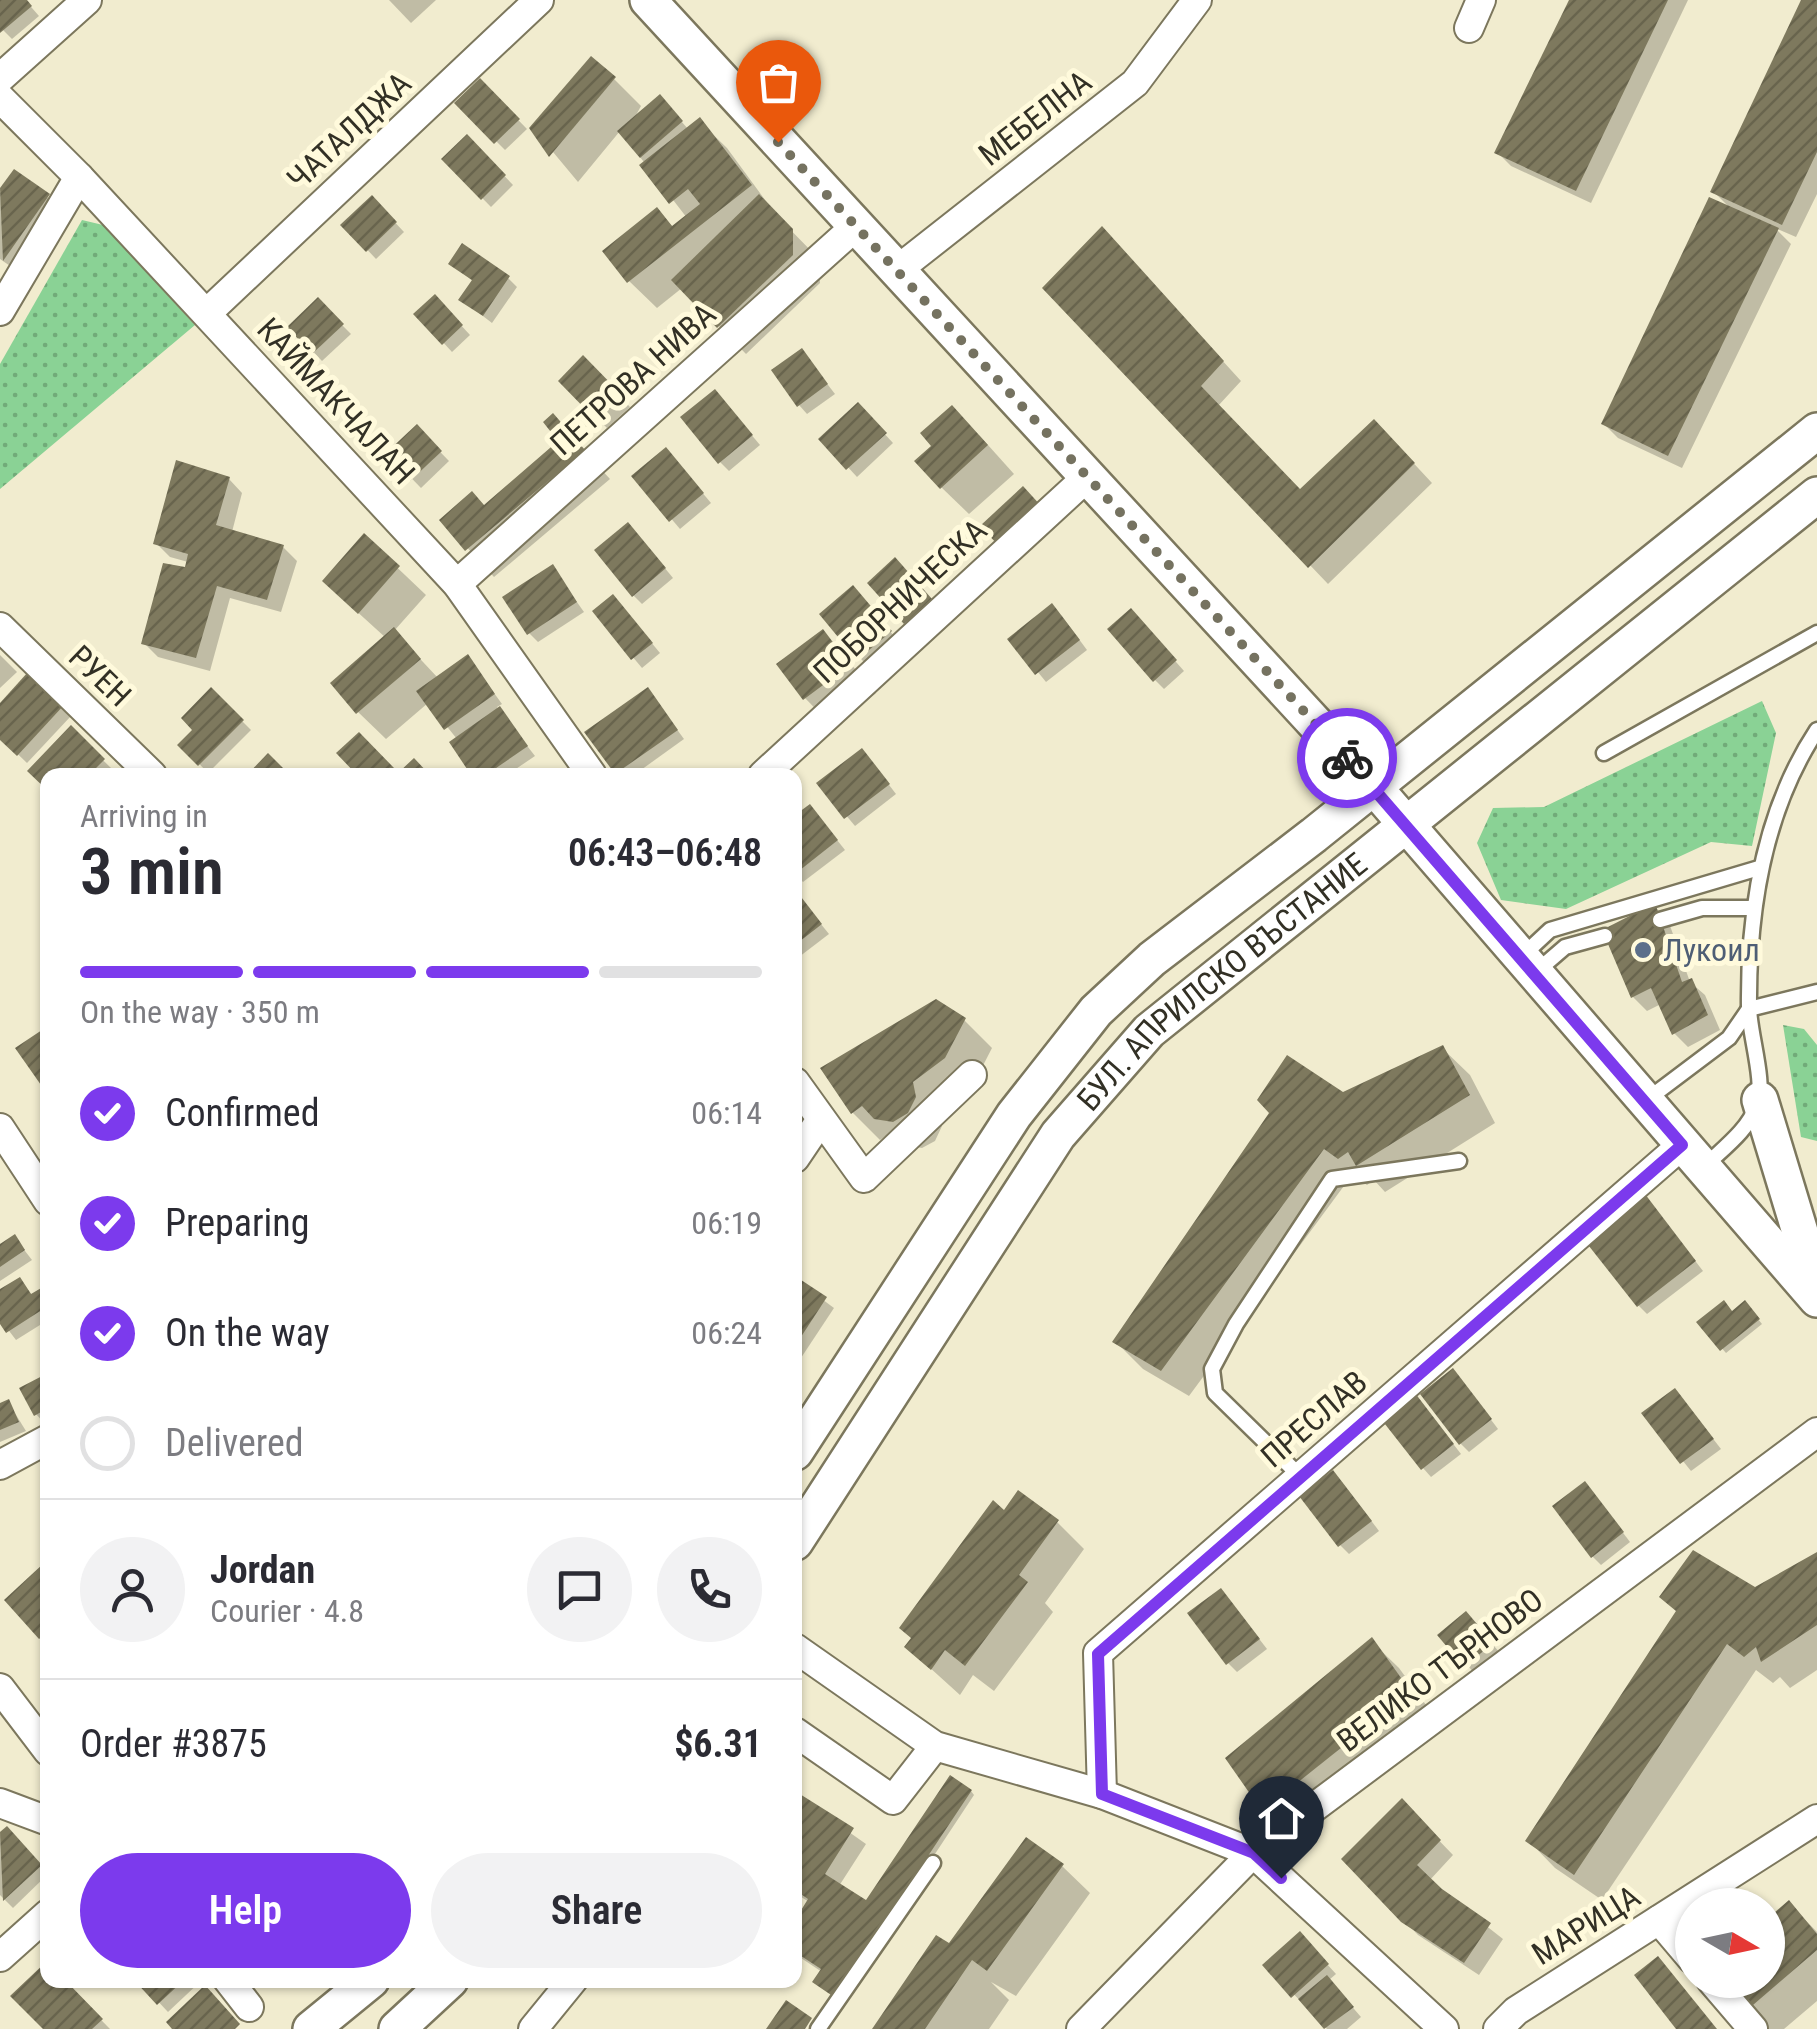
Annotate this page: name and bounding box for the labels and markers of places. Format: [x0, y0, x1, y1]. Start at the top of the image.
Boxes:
pin [736, 40, 821, 143]
place label: Лукоил [1663, 931, 1760, 969]
marker: Лукоил [1632, 939, 1654, 961]
pin [1239, 1776, 1324, 1879]

